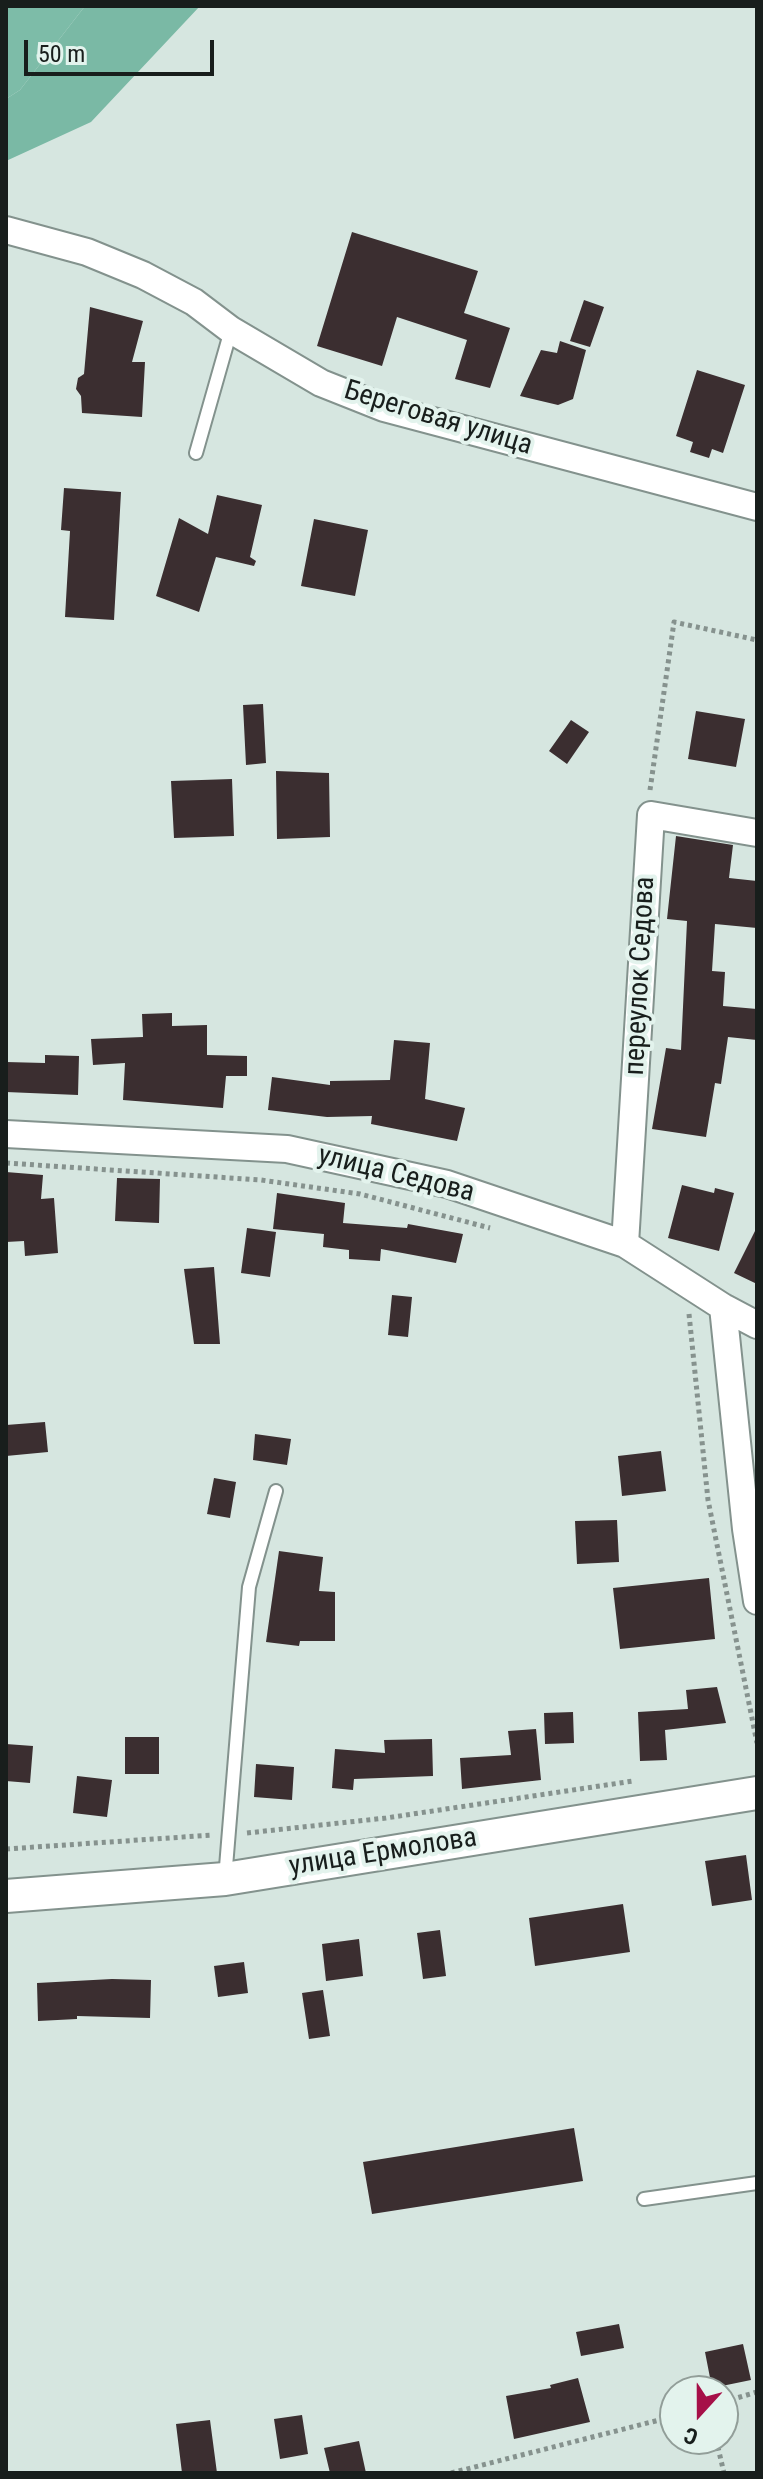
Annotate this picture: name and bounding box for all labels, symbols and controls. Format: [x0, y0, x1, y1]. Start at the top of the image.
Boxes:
scale bar [28, 24, 218, 74]
text: 50 m [38, 40, 85, 68]
street label: Береговая улица [340, 374, 536, 464]
street label: переулок Седова [619, 876, 663, 1076]
street label: улица Седова [314, 1139, 478, 1211]
street label: улица Ермолова [287, 1822, 479, 1884]
north arrow [659, 2375, 739, 2455]
text: С [681, 2422, 701, 2450]

